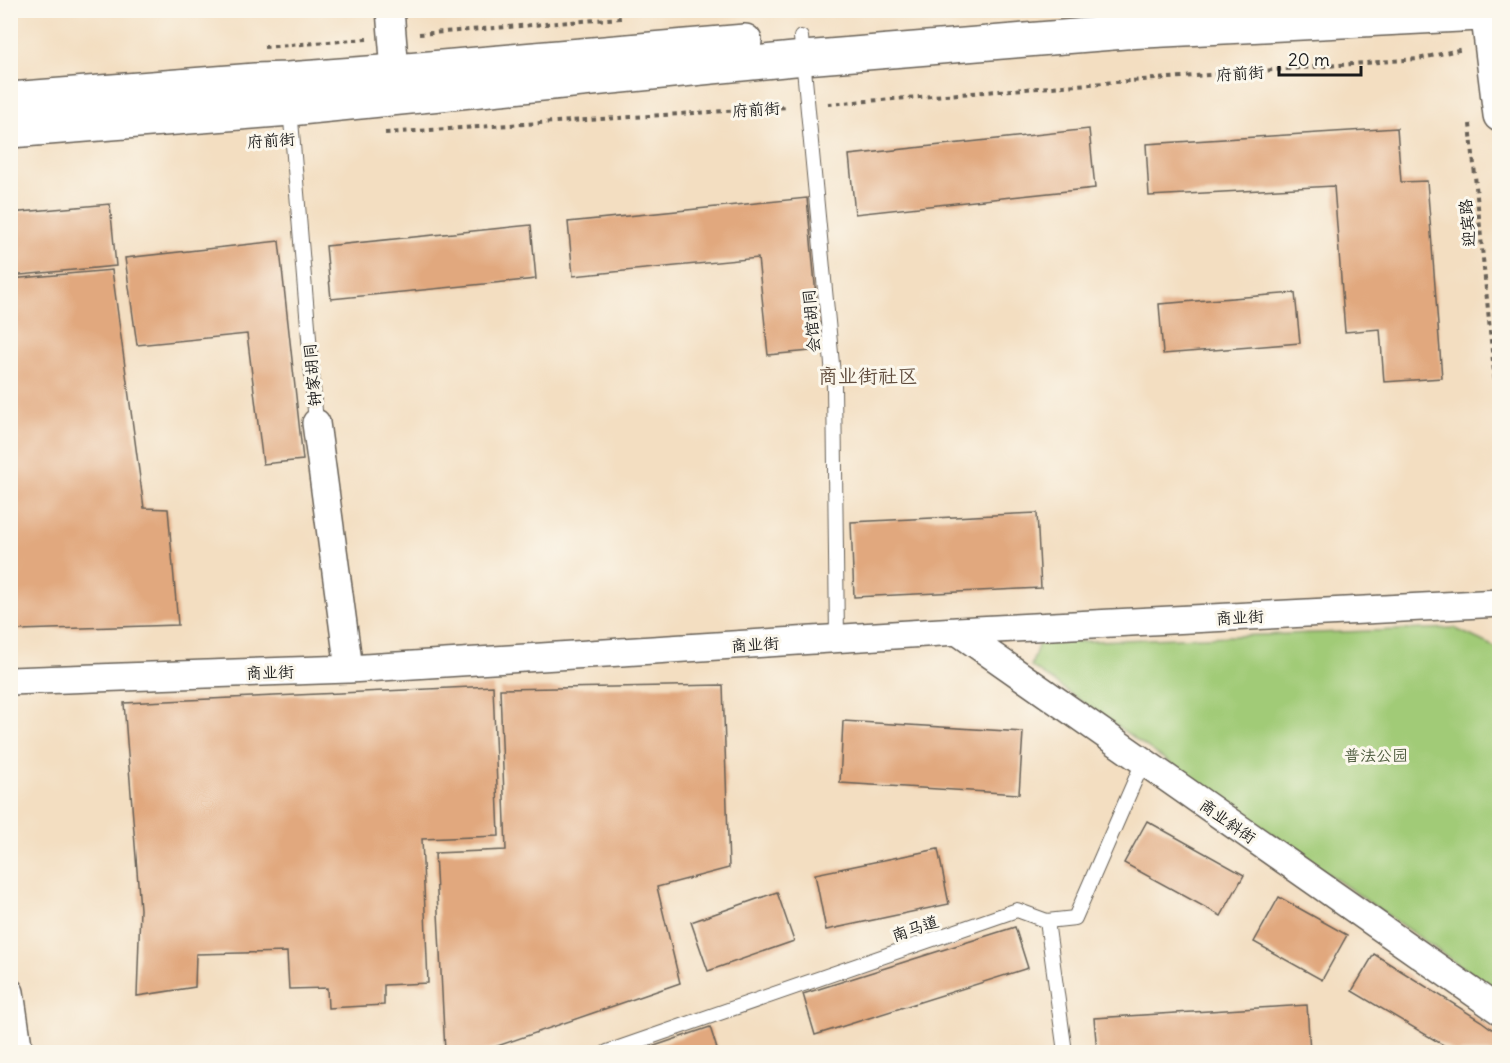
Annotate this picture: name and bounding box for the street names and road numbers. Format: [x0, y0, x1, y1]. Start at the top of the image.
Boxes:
street label: 府前街 [1215, 61, 1265, 85]
street label: 府前街 [731, 97, 781, 121]
street label: 府前街 [246, 128, 296, 152]
street label: 迎宾路 [1455, 198, 1479, 248]
street label: 会馆胡同 [798, 288, 824, 354]
street label: 钟家胡同 [299, 342, 325, 408]
street label: 商业街 [1216, 606, 1264, 628]
street label: 商业街 [730, 632, 780, 656]
street label: 商业街 [246, 661, 294, 683]
street label: 商业斜街 [1196, 794, 1260, 848]
street label: 南马道 [889, 911, 941, 945]

